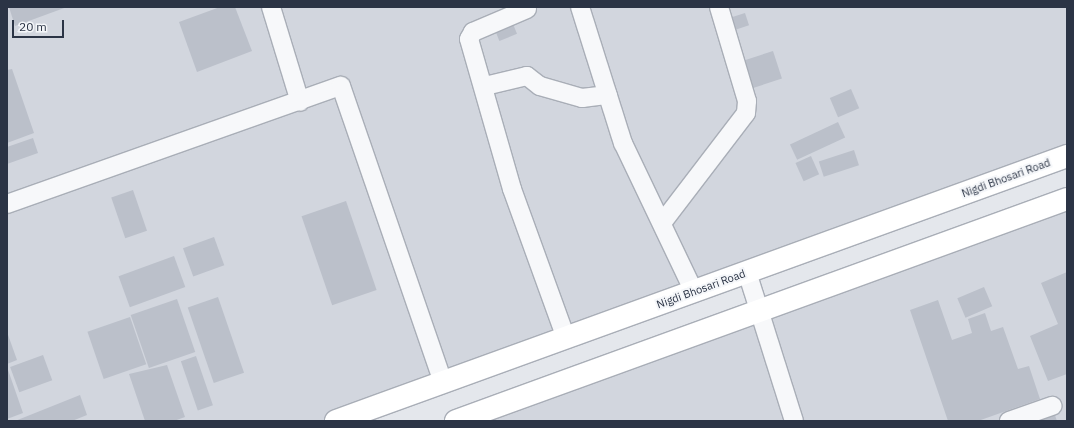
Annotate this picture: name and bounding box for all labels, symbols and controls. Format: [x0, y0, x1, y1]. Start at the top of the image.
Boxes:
scale bar [14, 12, 66, 38]
text: 20 m [19, 19, 47, 34]
street label: Nigdi Bhosari Road [960, 156, 1052, 200]
street label: Nigdi Bhosari Road [655, 267, 747, 311]

